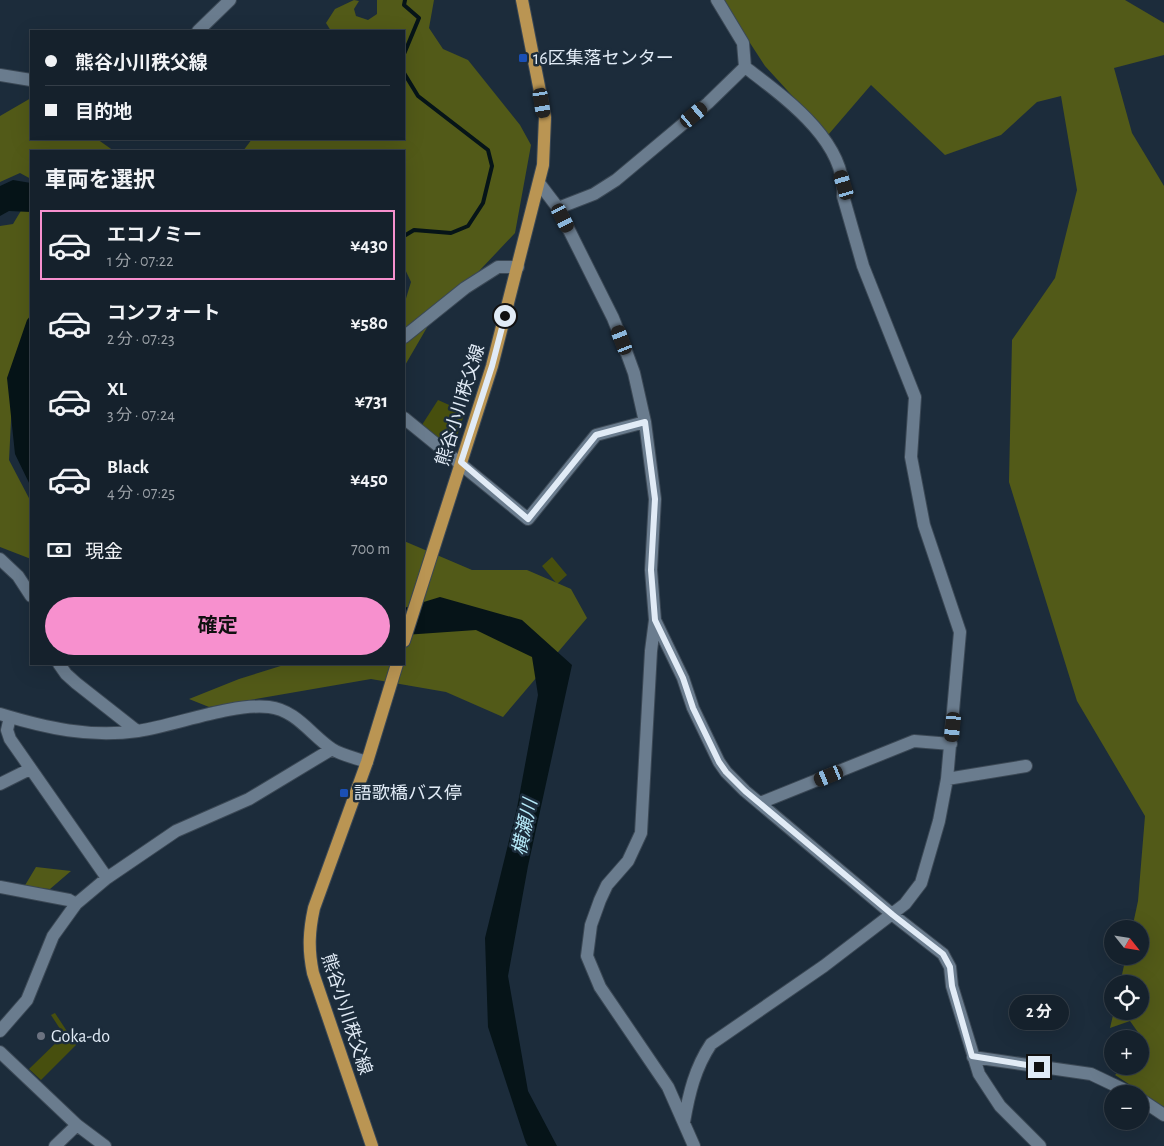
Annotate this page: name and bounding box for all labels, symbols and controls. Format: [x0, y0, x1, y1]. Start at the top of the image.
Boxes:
place label: 16区集落センター [533, 48, 674, 68]
marker: 16区集落センター [517, 52, 529, 64]
text: 熊谷小川秩父線 [75, 54, 208, 73]
car [532, 87, 551, 119]
car [677, 100, 710, 130]
text: 目的地 [75, 103, 132, 122]
car [832, 168, 855, 202]
text: 車両を選択 [45, 169, 155, 191]
car [549, 201, 576, 235]
icon: car [47, 223, 92, 268]
text: エコノミー [107, 226, 202, 245]
text: ¥430 [350, 236, 388, 255]
text: 1 分 · 07:22 [107, 253, 173, 269]
icon: car [47, 301, 92, 346]
text: コンフォート [107, 304, 220, 323]
route start [494, 305, 516, 327]
text: ¥580 [351, 314, 388, 333]
car [609, 323, 634, 357]
text: 2 分 · 07:23 [107, 331, 175, 347]
street label: 熊谷小川秩父線 [432, 342, 488, 468]
icon: car [47, 379, 92, 424]
text: XL [107, 380, 127, 399]
text: ¥731 [355, 392, 388, 411]
text: 3 分 · 07:24 [107, 407, 175, 423]
icon: car [47, 457, 92, 502]
text: Black [107, 458, 149, 477]
text: ¥450 [350, 470, 388, 489]
text: 4 分 · 07:25 [107, 485, 175, 501]
icon: cash [45, 536, 73, 564]
text: 700 m [351, 541, 390, 557]
text: 現金 [85, 543, 123, 562]
button: 確定 [45, 597, 390, 655]
car [943, 711, 962, 743]
car [812, 763, 845, 789]
place label: 語歌橋バス停 [354, 783, 462, 803]
marker: 語歌橋バス停 [338, 787, 350, 799]
water label: 横瀬川 [509, 795, 541, 857]
north arrow [1104, 920, 1149, 965]
map controls [1104, 920, 1149, 1130]
street label: 熊谷小川秩父線 [318, 951, 376, 1077]
button: locate [1104, 975, 1149, 1020]
callout: 2 分 [1009, 994, 1069, 1030]
text: 2 分 [1026, 1004, 1052, 1020]
place label: Goka-do [51, 1028, 110, 1046]
marker: Goka-do [35, 1030, 47, 1042]
button: + [1104, 1030, 1149, 1075]
route end [1028, 1056, 1050, 1078]
button: − [1104, 1085, 1149, 1130]

